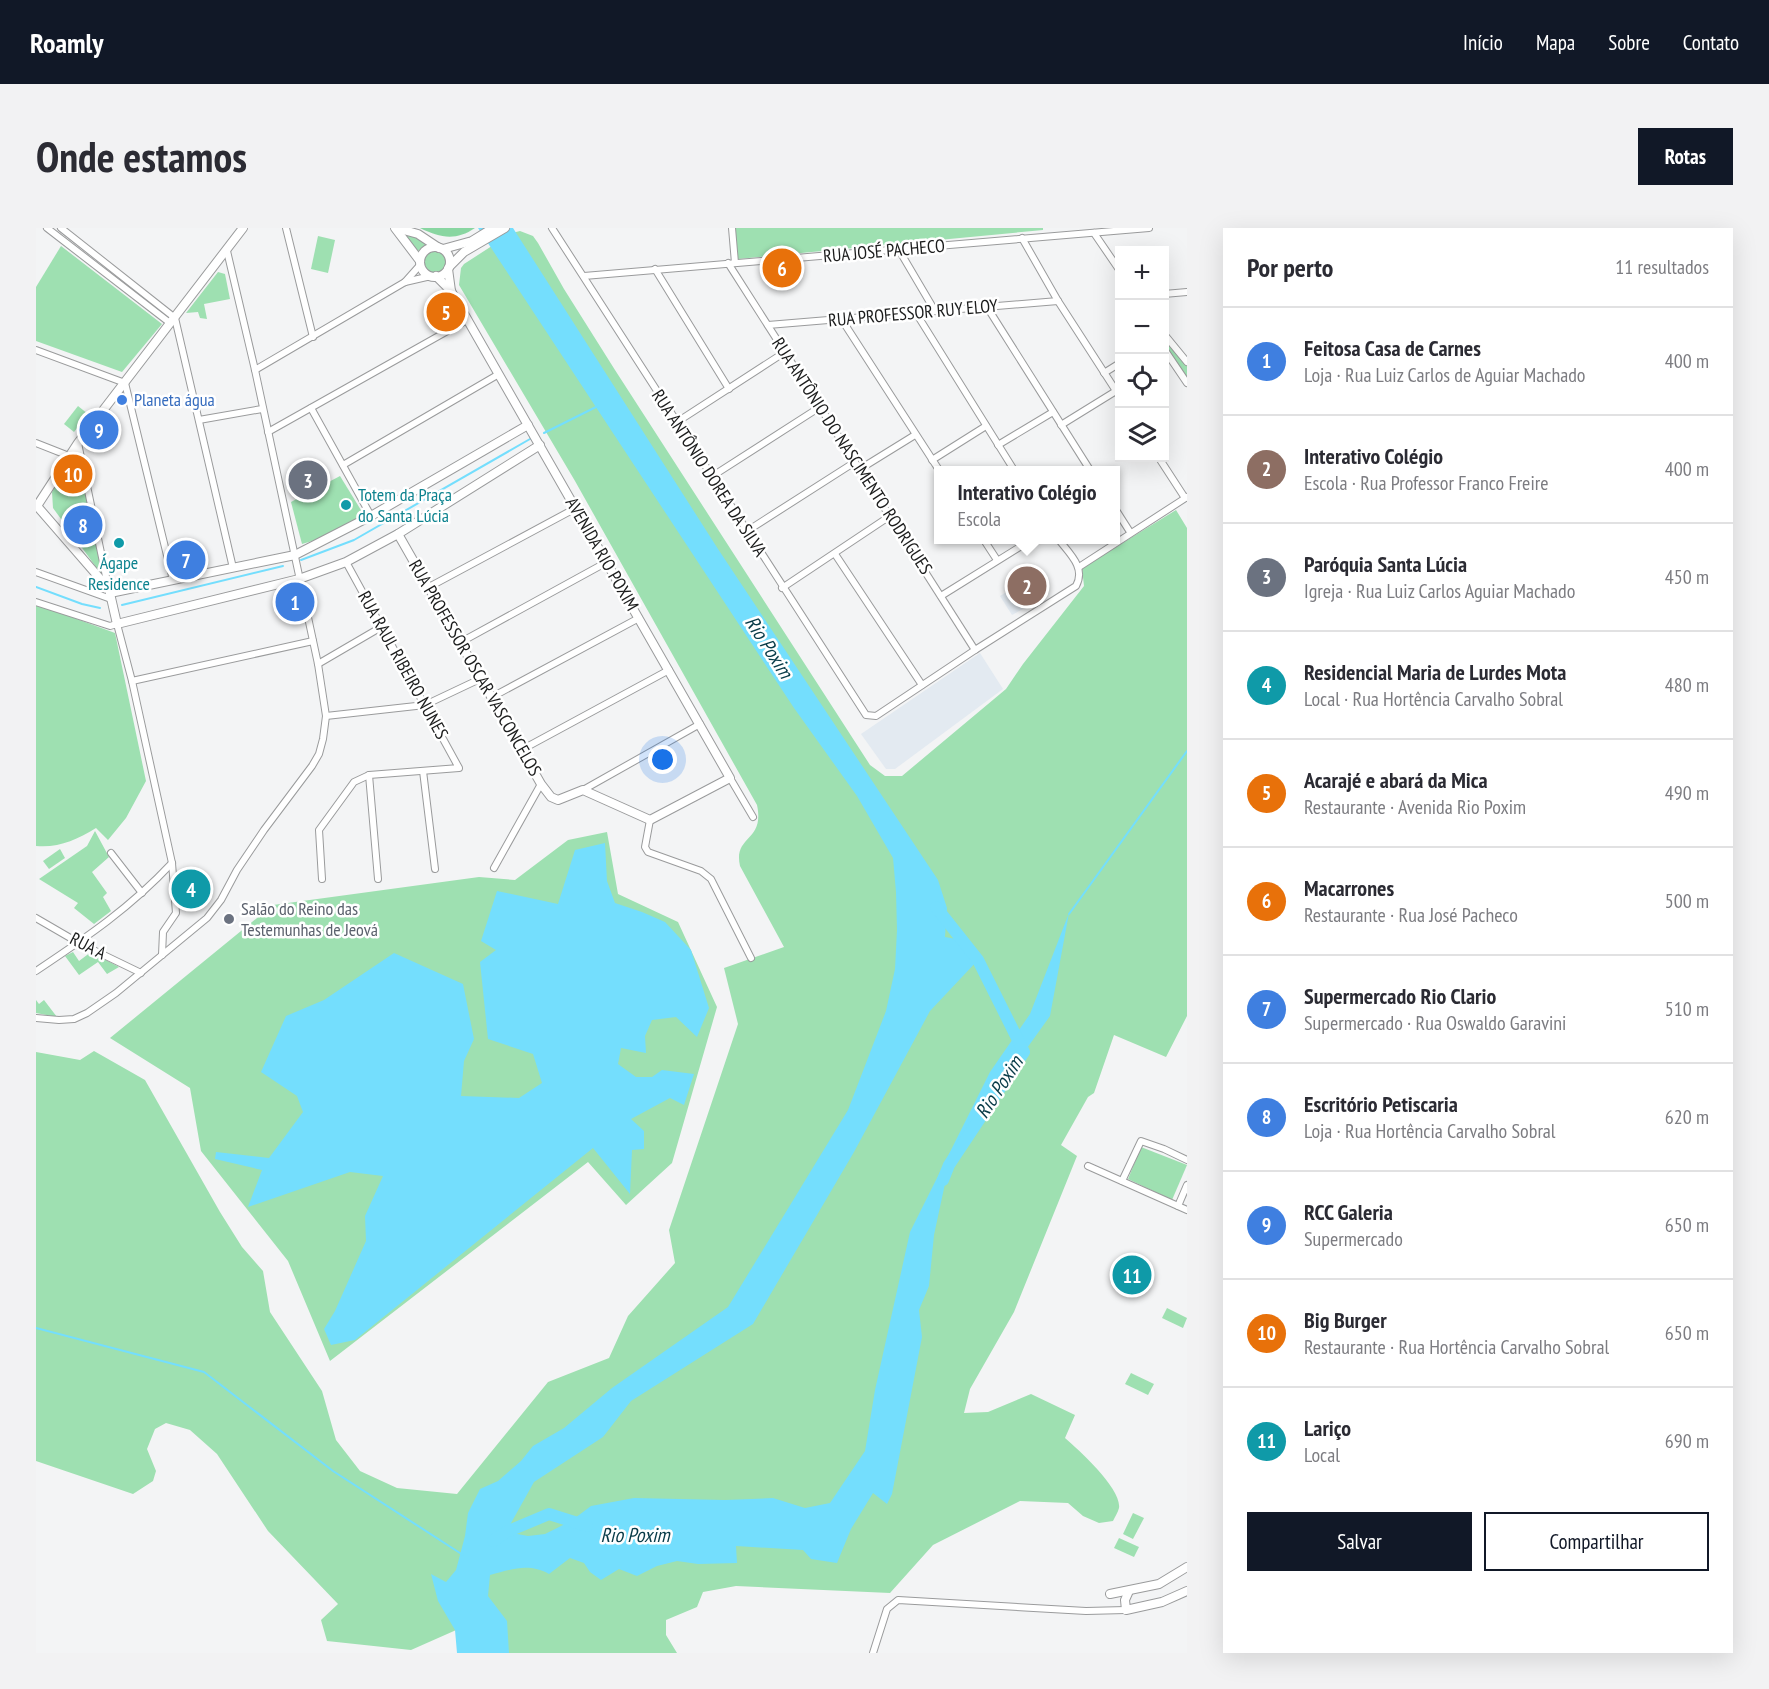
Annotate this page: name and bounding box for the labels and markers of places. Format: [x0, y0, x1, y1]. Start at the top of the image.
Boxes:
pin: 6 [762, 246, 802, 291]
pin: 5 [426, 290, 466, 334]
place label: Planeta água [134, 388, 215, 411]
marker: Planeta água [115, 393, 129, 407]
pin: 9 [80, 408, 118, 452]
pin: 10 [54, 452, 93, 496]
pin: 3 [288, 458, 328, 502]
place label: Totem da Praça do Santa Lúcia [358, 483, 452, 527]
marker: Totem da Praça do Santa Lúcia [339, 498, 353, 512]
pin: 8 [64, 502, 102, 548]
marker: Ágape Residence [112, 536, 126, 550]
pin: 7 [166, 538, 206, 582]
place label: Ágape Residence [88, 551, 150, 595]
pin: 2 [1008, 564, 1046, 608]
pin: 1 [276, 580, 314, 625]
pin: 4 [172, 866, 210, 912]
place label: Salão do Reino das Testemunhas de Jeová [241, 897, 378, 941]
marker: Salão do Reino das Testemunhas de Jeová [222, 912, 236, 926]
pin: 11 [1112, 1252, 1152, 1298]

